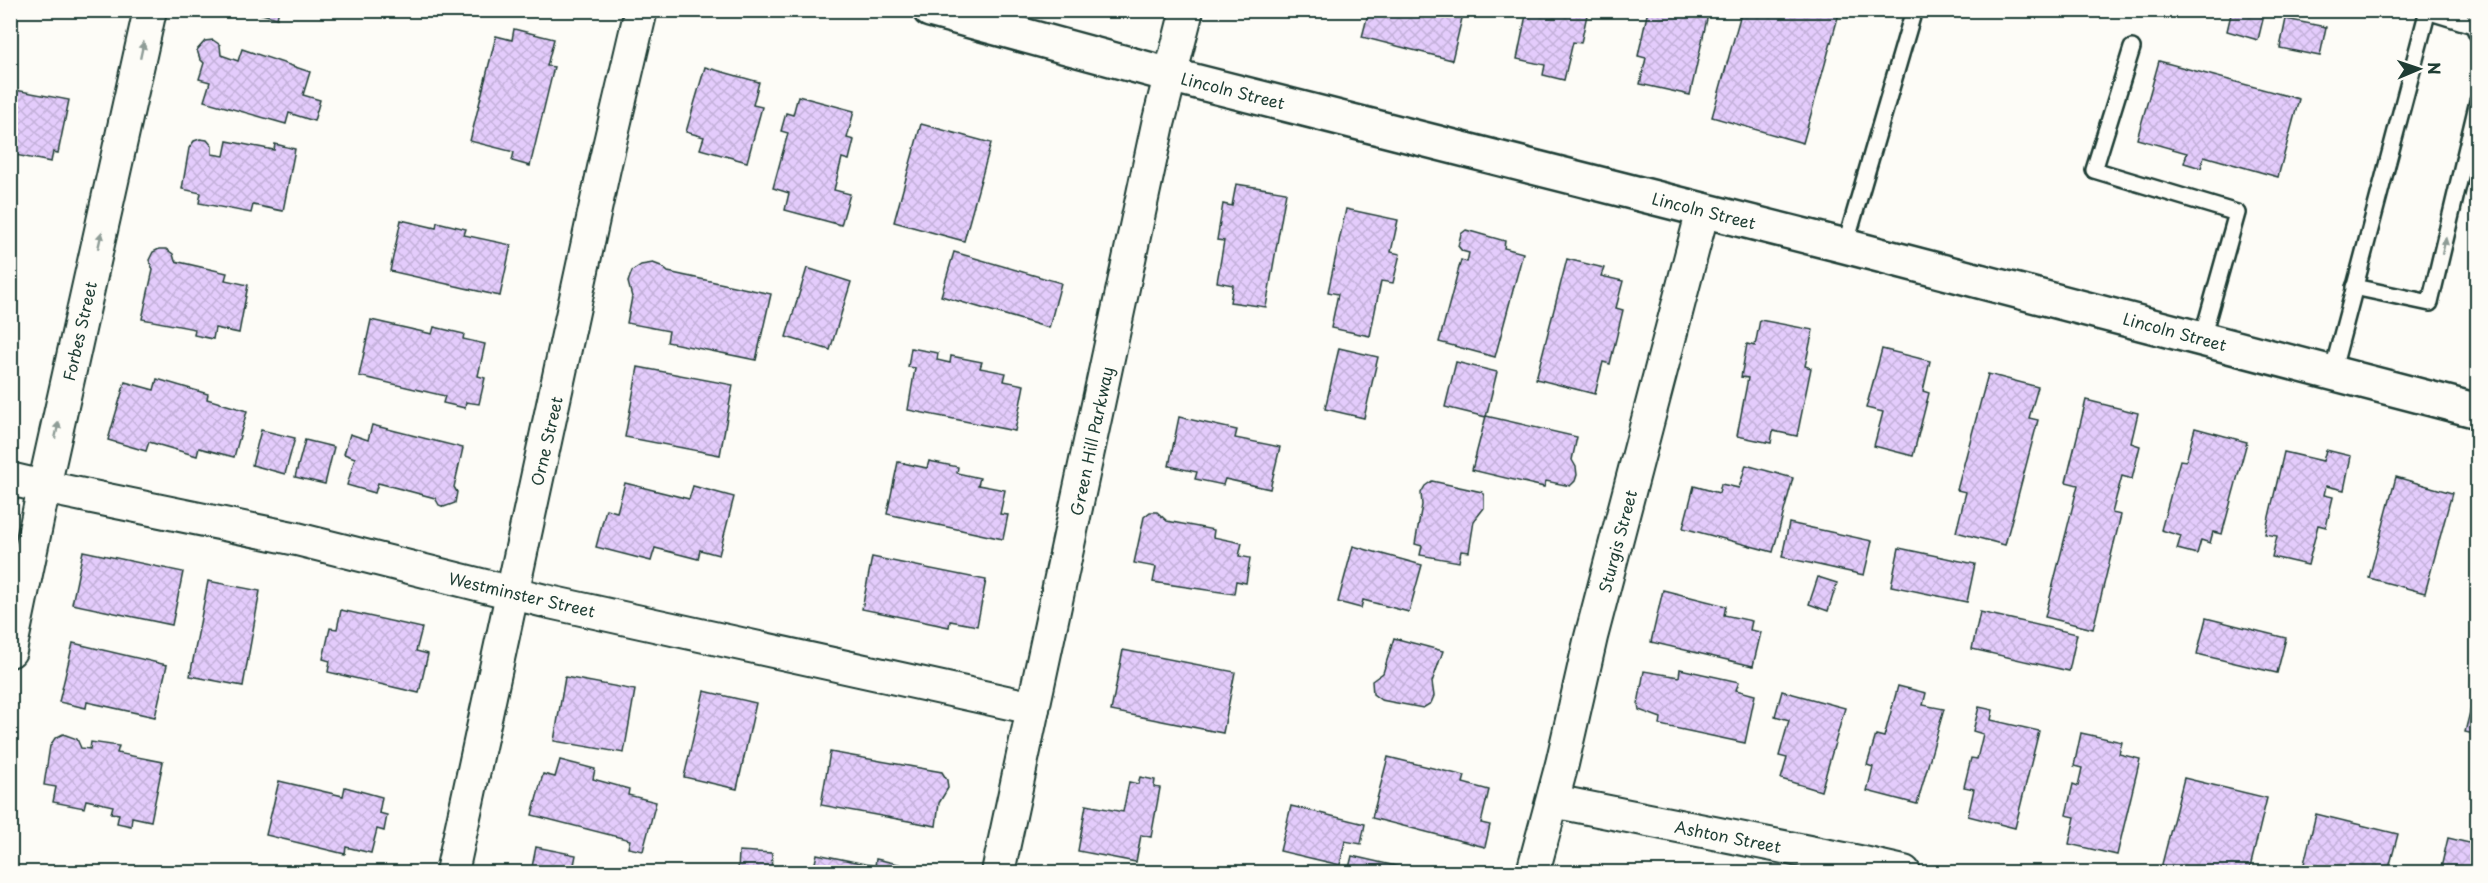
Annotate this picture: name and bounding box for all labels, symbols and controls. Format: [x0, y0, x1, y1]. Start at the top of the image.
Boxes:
north arrow [2389, 39, 2449, 99]
one-way arrow [138, 40, 147, 59]
text: N [2423, 62, 2447, 75]
street label: Lincoln Street [1178, 65, 1288, 115]
street label: Lincoln Street [1649, 185, 1759, 235]
one-way arrow [96, 230, 105, 249]
one-way arrow [2439, 236, 2449, 255]
street label: Forbes Street [56, 279, 102, 383]
street label: Lincoln Street [2121, 306, 2230, 356]
street label: Green Hill Parkway [1063, 364, 1119, 518]
street label: Orne Street [524, 393, 568, 488]
one-way arrow [52, 421, 62, 440]
street label: Sturgis Street [1592, 487, 1642, 595]
street label: Westminster Street [446, 565, 598, 623]
street label: Ashton Street [1673, 814, 1784, 858]

